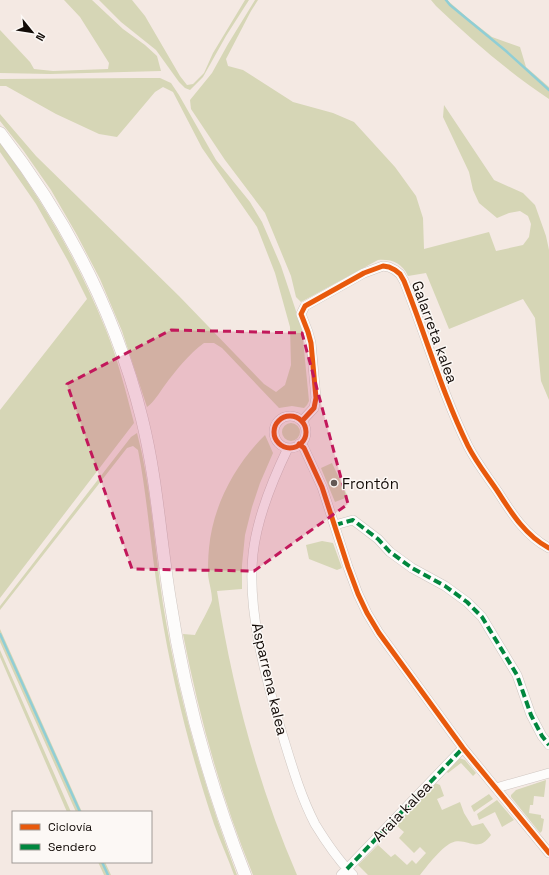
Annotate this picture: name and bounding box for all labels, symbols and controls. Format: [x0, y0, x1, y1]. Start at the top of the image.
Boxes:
north arrow [12, 12, 52, 52]
text: N [33, 30, 49, 44]
street label: Galarreta kalea [408, 278, 462, 386]
place label: Frontón [342, 474, 399, 493]
marker: Frontón [329, 478, 339, 488]
street label: Asparrena kalea [248, 621, 292, 737]
street label: Araia kalea [368, 776, 436, 845]
legend [12, 811, 152, 863]
text: Ciclovía [48, 819, 92, 835]
text: Sendero [48, 839, 96, 855]

